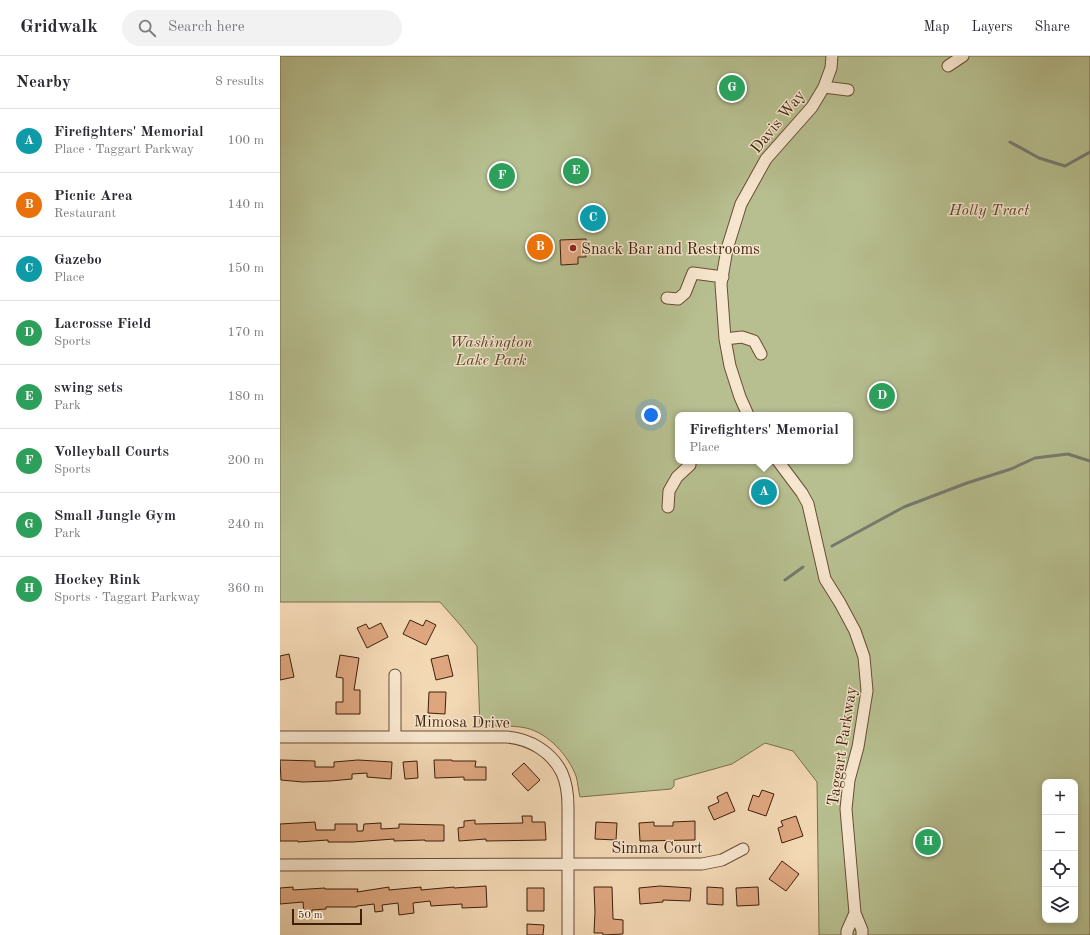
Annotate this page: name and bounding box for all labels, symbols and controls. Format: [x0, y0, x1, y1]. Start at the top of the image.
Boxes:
search box [122, 10, 402, 46]
icon: search [136, 17, 158, 39]
text: Gridwalk [20, 18, 98, 37]
text: Search here [168, 20, 245, 35]
text: Map [924, 20, 950, 34]
text: Layers [972, 20, 1013, 34]
text: Share [1035, 20, 1070, 34]
pin: G [719, 73, 745, 103]
text: Nearby [16, 74, 71, 91]
text: 8 results [215, 75, 264, 88]
street label: Davis Way [748, 87, 809, 157]
text: Firefighters' Memorial [54, 125, 204, 140]
text: A [24, 134, 34, 147]
text: 100 m [227, 134, 264, 147]
text: Place · Taggart Parkway [54, 143, 194, 156]
pin: E [563, 156, 589, 186]
pin: F [489, 161, 515, 191]
text: Picnic Area [54, 189, 133, 204]
text: B [24, 198, 34, 211]
text: 140 m [227, 198, 264, 211]
pin: C [580, 203, 606, 233]
park label: Holly Tract [948, 203, 1030, 219]
text: Restaurant [54, 207, 116, 220]
pin: B [527, 232, 553, 262]
place label: Snack Bar and Restrooms [581, 242, 760, 258]
marker: Snack Bar and Restrooms [568, 243, 578, 253]
text: Gazebo [54, 253, 102, 268]
text: C [25, 262, 33, 275]
text: 150 m [227, 262, 264, 275]
text: Place [54, 271, 84, 284]
text: Lacrosse Field [54, 317, 151, 332]
text: D [24, 326, 34, 339]
text: 170 m [227, 326, 264, 339]
text: Sports [54, 335, 91, 348]
park label: Washington Lake Park [449, 335, 533, 369]
text: swing sets [54, 381, 123, 396]
pin: D [869, 381, 895, 411]
text: E [25, 390, 33, 403]
text: 180 m [227, 390, 264, 403]
text: Park [54, 399, 81, 412]
your location [641, 405, 661, 425]
popup [675, 412, 853, 464]
text: Firefighters' Memorial [689, 423, 839, 438]
text: Place [689, 441, 720, 454]
text: Volleyball Courts [54, 445, 169, 460]
text: F [25, 454, 33, 467]
text: 200 m [227, 454, 264, 467]
text: Sports [54, 463, 91, 476]
pin: A [751, 477, 777, 507]
text: Small Jungle Gym [54, 509, 176, 524]
text: G [24, 518, 34, 531]
text: 240 m [227, 518, 264, 531]
text: Park [54, 527, 81, 540]
text: Hockey Rink [54, 573, 141, 588]
text: H [24, 582, 34, 595]
text: 360 m [227, 582, 264, 595]
text: Sports · Taggart Parkway [54, 591, 200, 604]
street label: Taggart Parkway [826, 685, 860, 807]
street label: Mimosa Drive [414, 714, 510, 732]
map controls [1042, 779, 1078, 923]
button: + [1042, 779, 1078, 815]
button: − [1042, 815, 1078, 851]
pin: H [915, 827, 941, 857]
street label: Simma Court [611, 841, 703, 857]
button: locate [1042, 851, 1078, 887]
button: layers [1042, 887, 1078, 923]
scale bar [292, 907, 362, 926]
text: 50 m [298, 910, 323, 921]

